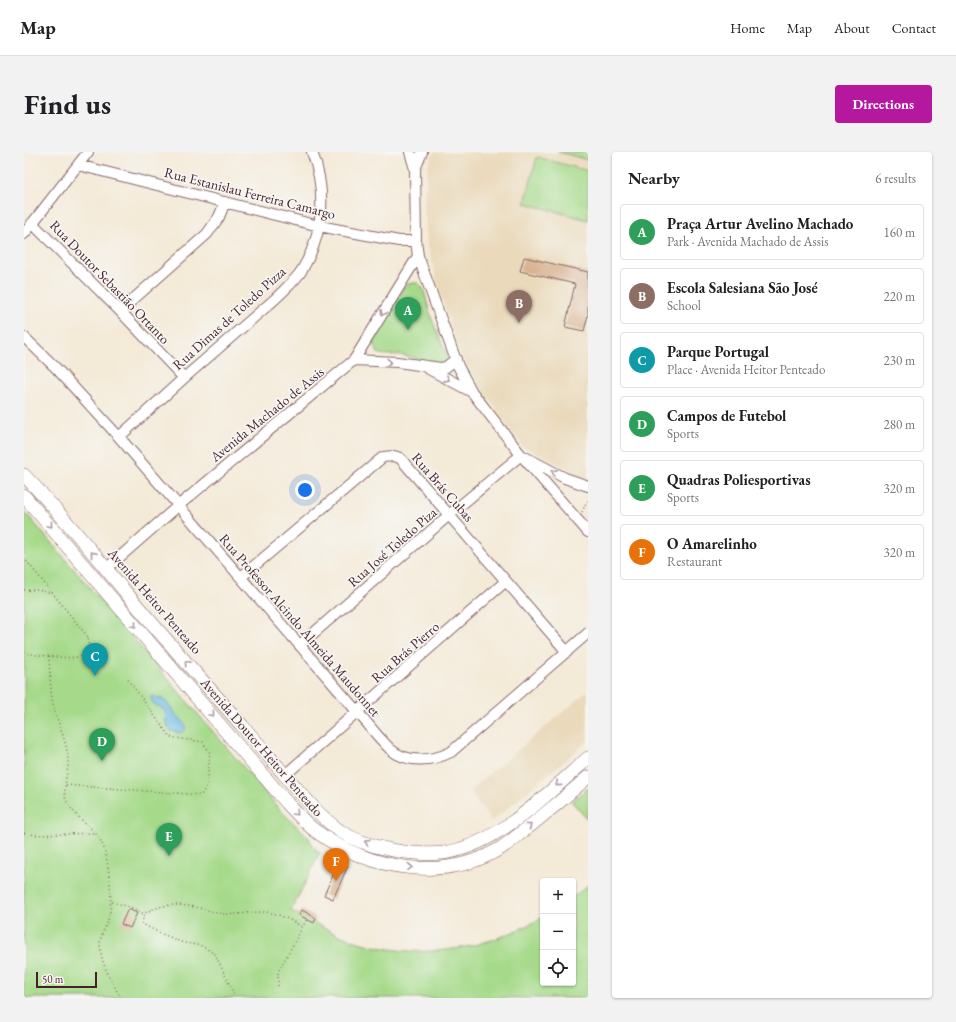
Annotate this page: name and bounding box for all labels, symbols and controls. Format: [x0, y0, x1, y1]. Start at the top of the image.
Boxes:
text: Map [20, 15, 56, 40]
text: Home [730, 19, 765, 37]
text: Map [787, 19, 812, 37]
text: About [834, 19, 870, 37]
text: Contact [892, 19, 936, 37]
button: Directions [835, 85, 932, 123]
text: Find us [24, 86, 111, 122]
street label: Rua Estanislau Ferreira Camargo [163, 163, 338, 223]
text: Nearby [628, 167, 680, 189]
text: 6 results [875, 170, 916, 187]
text: Praça Artur Avelino Machado [667, 214, 853, 233]
street label: Rua Doutor Sebastião Ortanto [46, 216, 174, 348]
text: A [637, 224, 647, 241]
text: 160 m [884, 224, 915, 241]
text: Park · Avenida Machado de Assis [667, 233, 828, 250]
street label: Rua Dimas de Toledo Pizza [169, 262, 290, 374]
text: Escola Salesiana São José [667, 278, 818, 297]
text: B [638, 288, 646, 305]
text: 220 m [884, 288, 915, 305]
pin: B [506, 290, 532, 323]
pin: A [395, 297, 421, 330]
text: School [667, 297, 701, 314]
one-way arrow [380, 309, 388, 316]
text: Parque Portugal [667, 342, 769, 361]
text: C [637, 352, 647, 369]
text: 230 m [884, 352, 915, 369]
one-way arrow [386, 358, 392, 366]
text: Place · Avenida Heitor Penteado [667, 361, 825, 378]
street label: Avenida Machado de Assis [206, 362, 328, 466]
one-way arrow [443, 375, 451, 382]
text: Campos de Futebol [667, 406, 786, 425]
text: D [637, 416, 647, 433]
text: 280 m [884, 416, 915, 433]
text: Sports [667, 425, 699, 442]
street label: Rua Brás Cubas [408, 449, 478, 526]
one-way arrow [551, 469, 558, 477]
text: Quadras Poliesportivas [667, 470, 811, 489]
your location [295, 480, 315, 500]
text: E [638, 480, 646, 497]
text: 320 m [884, 480, 915, 497]
text: Sports [667, 489, 699, 506]
street label: Rua José Toledo Piza [344, 503, 441, 591]
one-way arrow [45, 521, 52, 528]
street label: Rua Professor Alcindo Almeida Maudonnet [216, 530, 385, 721]
text: O Amarelinho [667, 534, 757, 553]
street label: Avenida Heitor Penteado [103, 544, 206, 658]
text: F [638, 544, 646, 561]
text: 320 m [884, 544, 915, 561]
one-way arrow [91, 551, 98, 558]
text: Restaurant [667, 553, 722, 570]
street label: Rua Brás Pierro [367, 617, 443, 686]
one-way arrow [130, 620, 137, 627]
pin: C [82, 643, 108, 676]
one-way arrow [184, 660, 192, 668]
street label: Avenida Doutor Heitor Penteado [196, 673, 327, 820]
one-way arrow [207, 709, 214, 716]
pin: D [89, 728, 115, 761]
one-way arrow [556, 779, 563, 786]
one-way arrow [291, 808, 299, 816]
pin: E [156, 823, 182, 856]
one-way arrow [525, 824, 532, 831]
one-way arrow [364, 839, 371, 847]
pin: F [323, 848, 349, 881]
one-way arrow [407, 863, 413, 872]
map controls [540, 878, 576, 986]
button: + [540, 878, 576, 914]
button: − [540, 914, 576, 950]
button: locate [540, 950, 576, 986]
scale bar [36, 970, 97, 989]
text: 50 m [42, 972, 63, 986]

